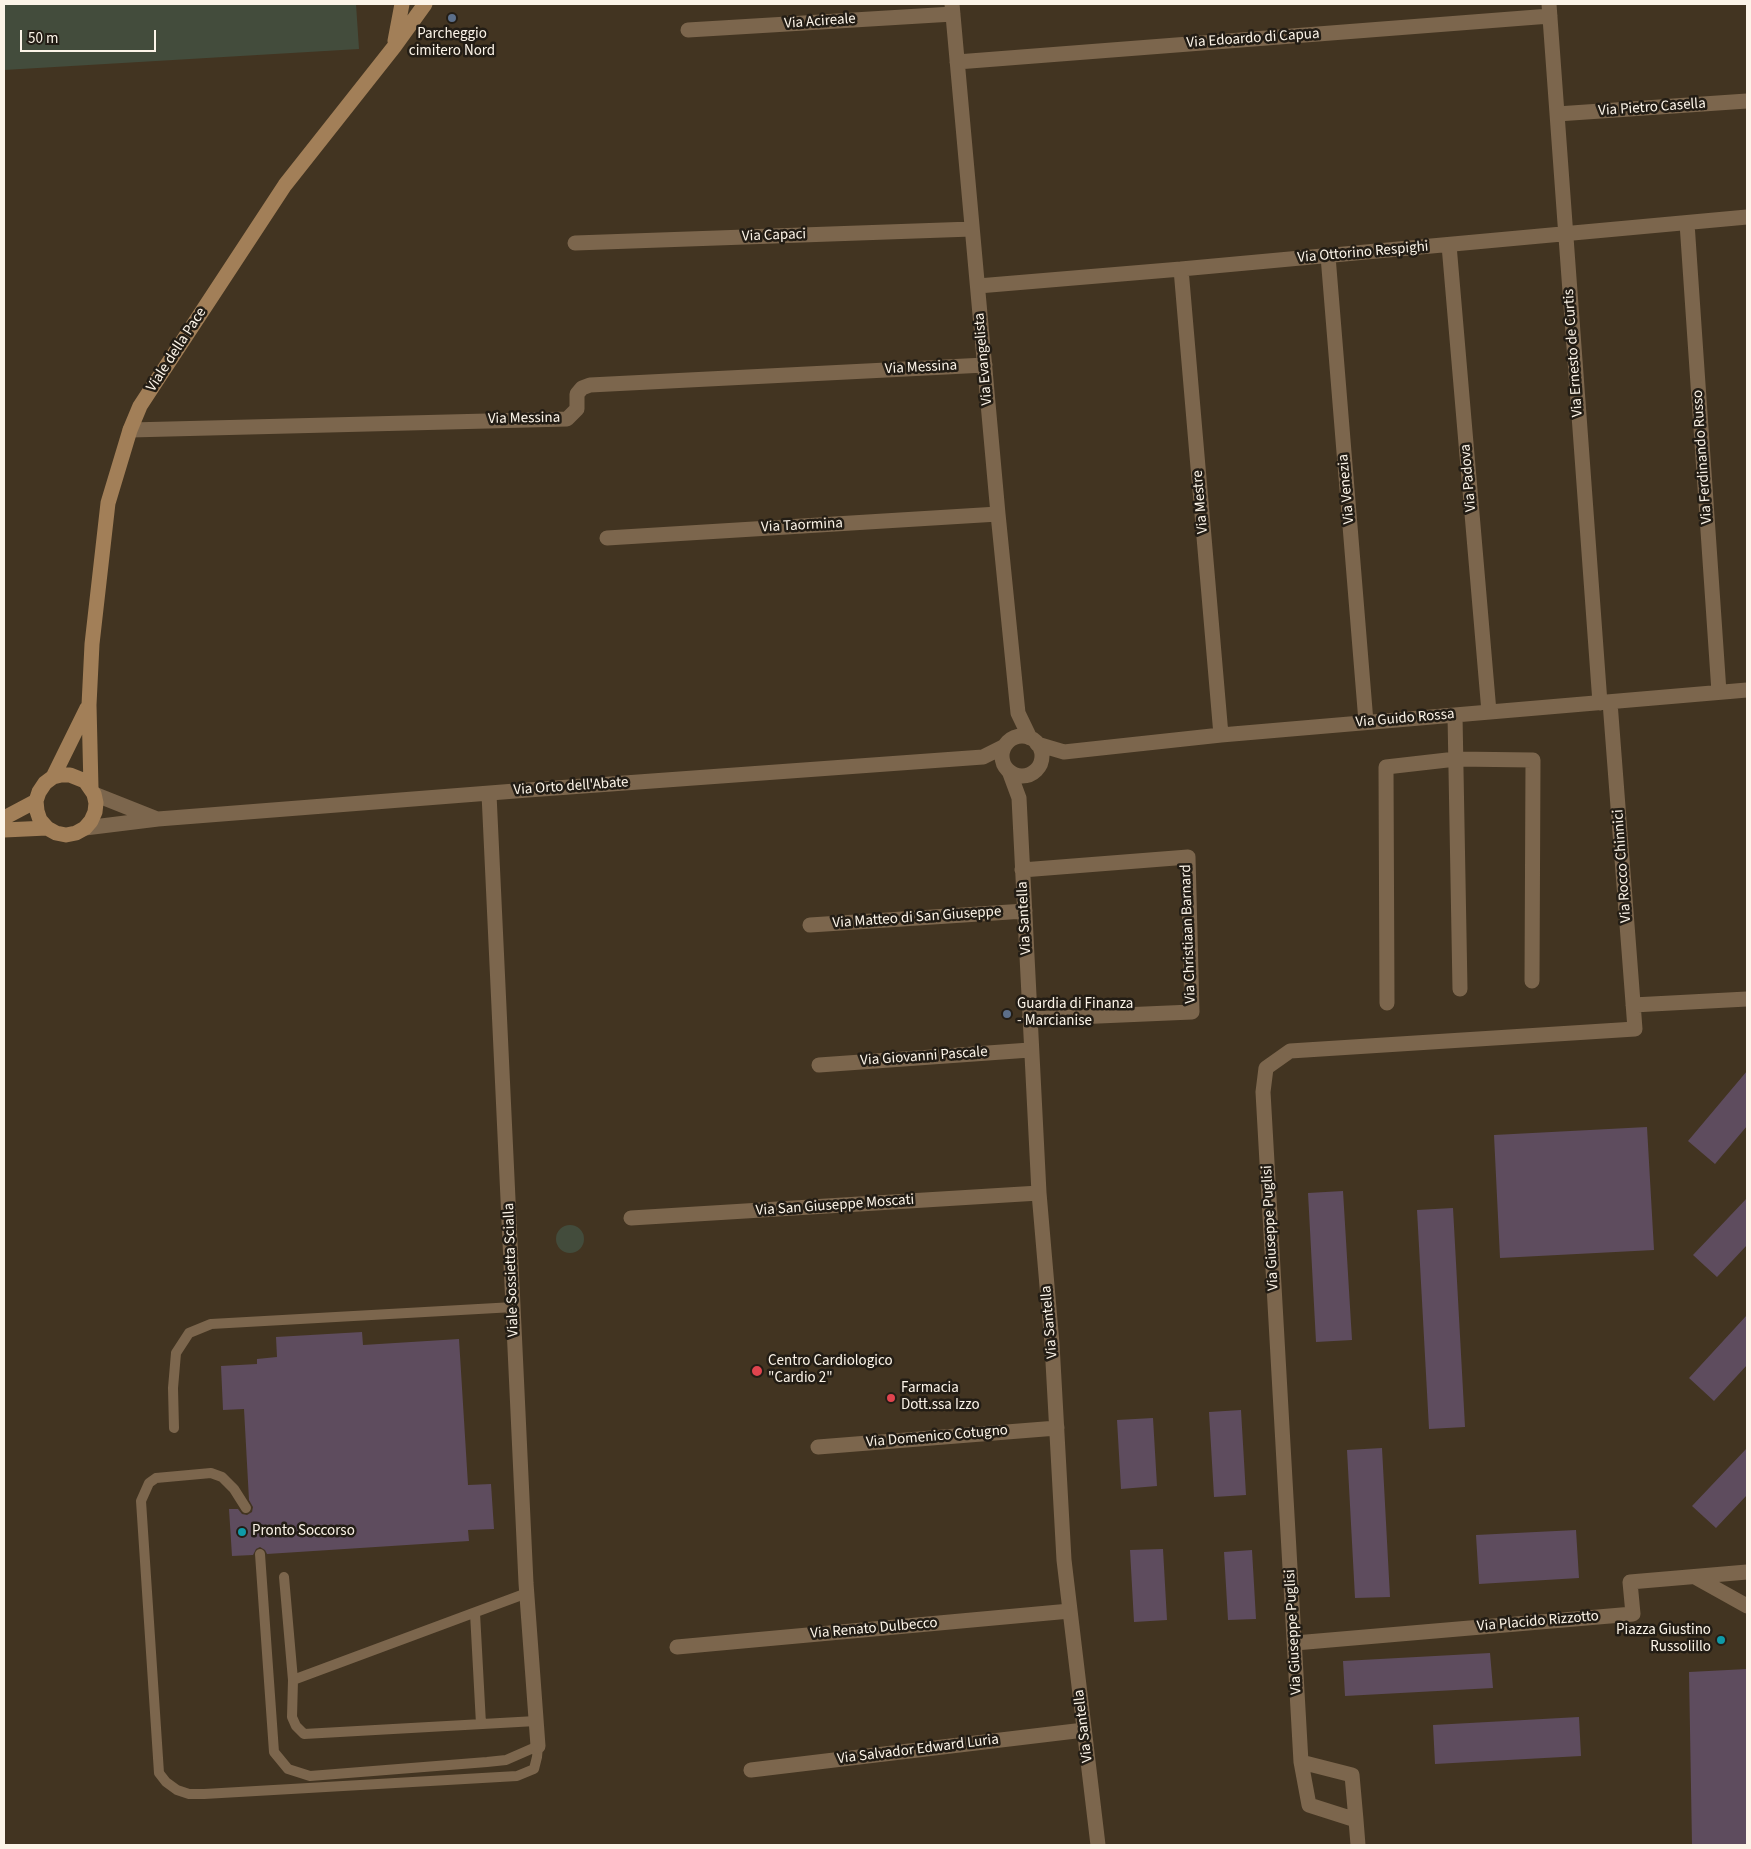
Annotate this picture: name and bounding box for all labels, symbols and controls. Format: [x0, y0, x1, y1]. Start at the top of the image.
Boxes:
street label: Via Acireale [784, 11, 856, 33]
marker: Parcheggio cimitero Nord [446, 12, 458, 24]
scale bar [22, 20, 159, 52]
street label: Via Edoardo di Capua [1186, 25, 1320, 53]
place label: Parcheggio cimitero Nord [409, 26, 495, 61]
text: 50 m [28, 28, 58, 49]
street label: Via Pietro Casella [1598, 95, 1706, 121]
street label: Via Capaci [742, 226, 806, 246]
street label: Via Ottorino Respighi [1297, 238, 1429, 268]
street label: Via Ernesto de Curtis [1561, 288, 1587, 418]
street label: Viale della Pace [143, 305, 211, 395]
street label: Via Evangelista [971, 312, 997, 406]
street label: Via Messina [884, 357, 958, 379]
street label: Via Ferdinando Russo [1689, 389, 1717, 525]
street label: Via Messina [488, 409, 560, 429]
street label: Via Padova [1457, 443, 1481, 513]
street label: Via Venezia [1335, 453, 1359, 525]
street label: Via Mestre [1189, 469, 1213, 535]
street label: Via Taormina [761, 515, 843, 537]
street label: Via Guido Rossa [1355, 706, 1455, 732]
street label: Via Orto dell'Abate [513, 774, 629, 800]
street label: Via Rocco Chinnici [1610, 809, 1636, 923]
street label: Via Christiaan Barnard [1178, 864, 1200, 1004]
street label: Via Santella [1014, 881, 1036, 955]
street label: Via Matteo di San Giuseppe [832, 903, 1002, 933]
place label: Guardia di Finanza - Marcianise [1017, 996, 1133, 1031]
marker: Guardia di Finanza - Marcianise [1001, 1008, 1013, 1020]
street label: Via Giovanni Pascale [860, 1044, 988, 1070]
street label: Via Giuseppe Puglisi [1259, 1165, 1283, 1291]
street label: Via San Giuseppe Moscati [755, 1191, 915, 1221]
street label: Viale Sossietta Scialla [501, 1203, 523, 1337]
street label: Via Santella [1038, 1285, 1062, 1359]
place label: Centro Cardiologico "Cardio 2" [768, 1353, 893, 1388]
marker: Centro Cardiologico "Cardio 2" [750, 1364, 764, 1378]
place label: Farmacia Dott.ssa Izzo [901, 1380, 980, 1415]
marker: Farmacia Dott.ssa Izzo [885, 1392, 897, 1404]
street label: Via Domenico Cotugno [865, 1422, 1009, 1452]
place label: Pronto Soccorso [252, 1523, 355, 1541]
marker: Pronto Soccorso [236, 1526, 248, 1538]
street label: Via Giuseppe Puglisi [1282, 1569, 1306, 1695]
street label: Via Placido Rizzotto [1476, 1608, 1600, 1636]
street label: Via Renato Dulbecco [810, 1614, 938, 1644]
place label: Piazza Giustino Russolillo [1616, 1622, 1711, 1657]
marker: Piazza Giustino Russolillo [1715, 1634, 1727, 1646]
street label: Via Santella [1071, 1689, 1097, 1763]
street label: Via Salvador Edward Luria [836, 1731, 1000, 1769]

